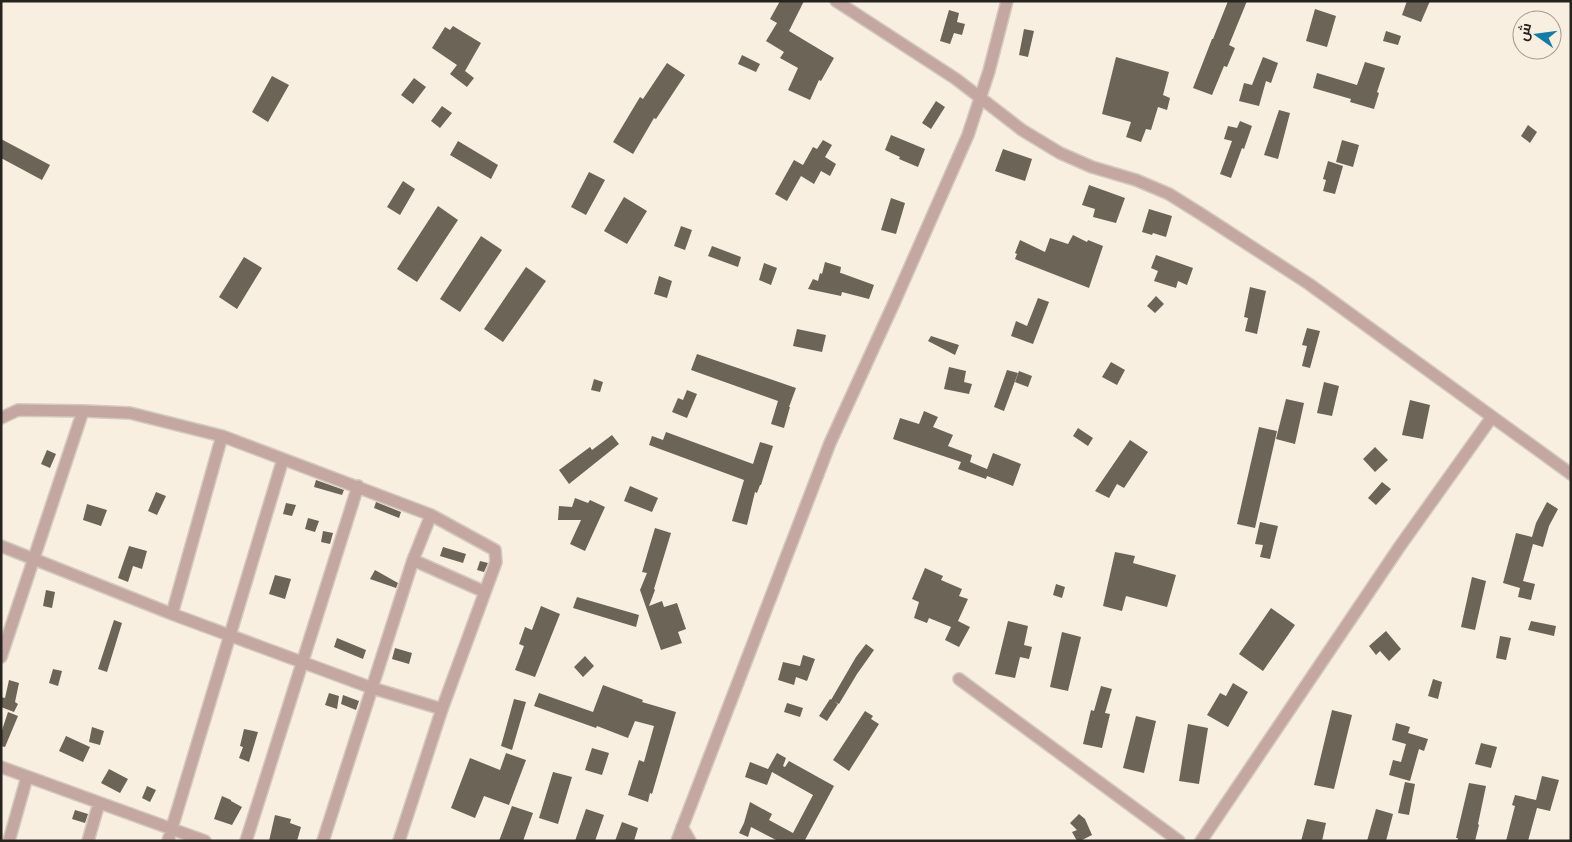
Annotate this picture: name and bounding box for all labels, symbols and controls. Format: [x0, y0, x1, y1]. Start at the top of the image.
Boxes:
north arrow [1512, 10, 1562, 60]
text: ش [1514, 21, 1535, 43]

